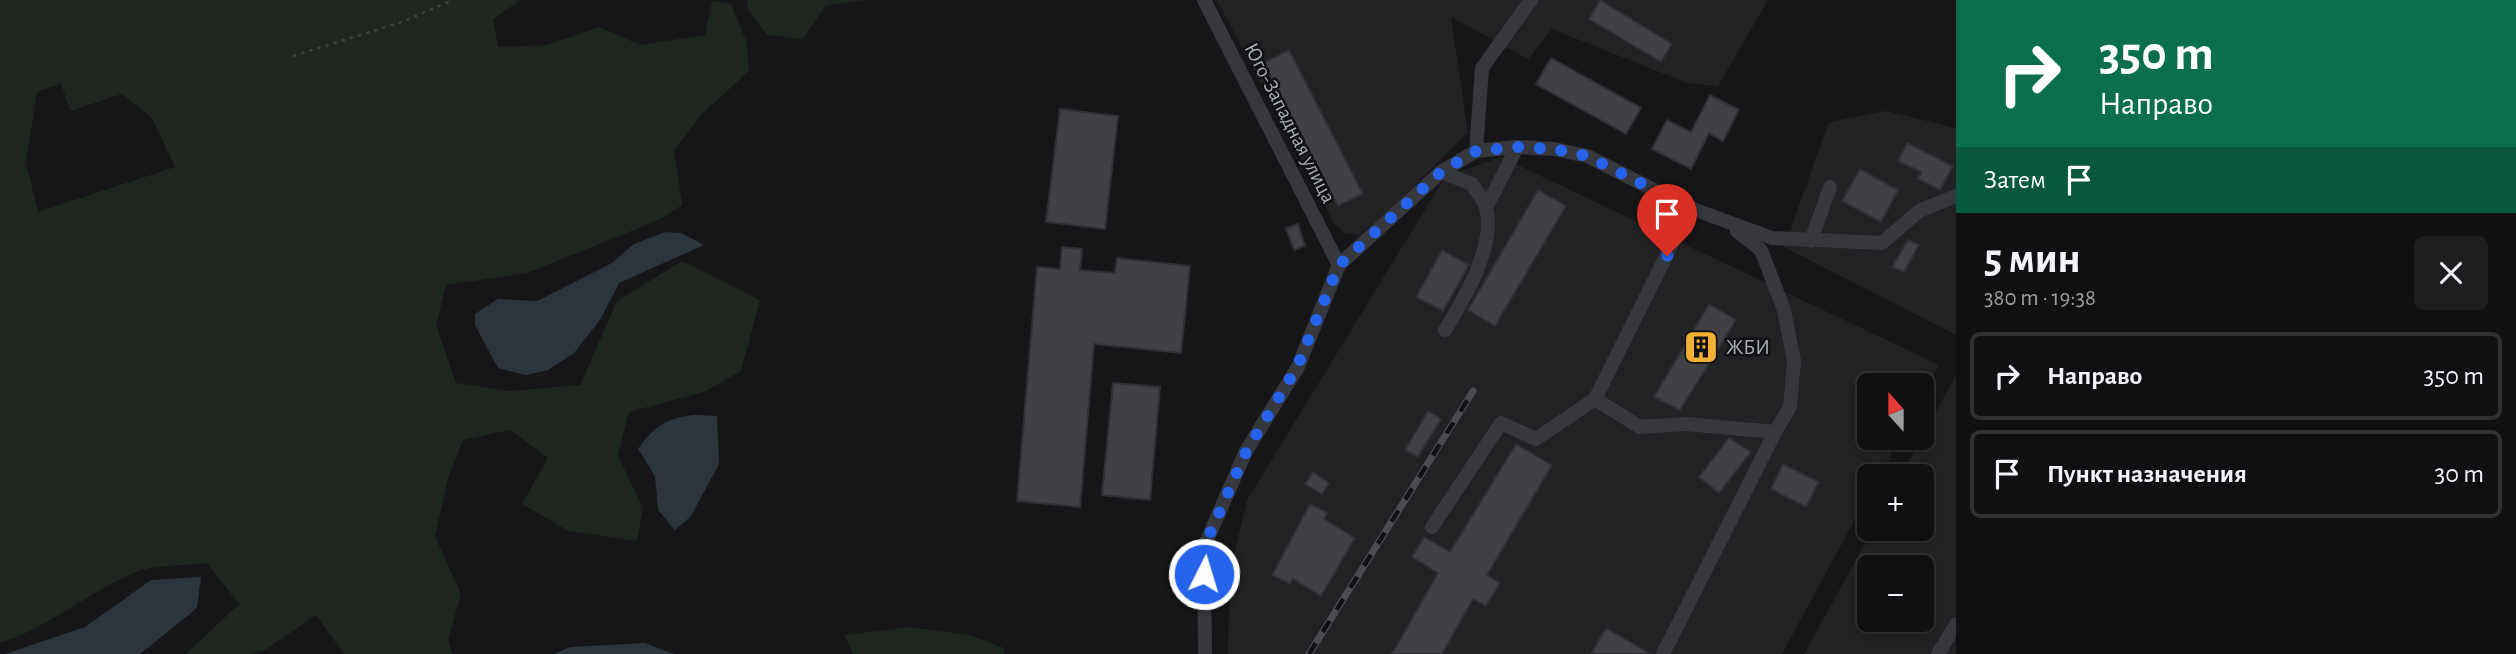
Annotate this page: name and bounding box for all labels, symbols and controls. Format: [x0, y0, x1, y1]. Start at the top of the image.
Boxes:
icon: right [1984, 28, 2075, 119]
text: 350 m [2099, 30, 2214, 79]
street label: Юго-Западная улица [1240, 39, 1340, 207]
text: Направо [2099, 88, 2213, 120]
icon: arrive [2060, 161, 2098, 199]
text: Затем [1984, 167, 2046, 193]
pin [1637, 184, 1697, 256]
icon: arrive [1648, 195, 1686, 233]
button: close [2414, 236, 2488, 310]
text: 5 мин [1984, 238, 2081, 280]
text: 380 m · 19:38 [1984, 287, 2096, 310]
building icon: ЖБИ [1682, 328, 1720, 366]
place label: ЖБИ [1726, 337, 1770, 358]
icon: right [1988, 357, 2026, 395]
text: Направо [2047, 363, 2142, 389]
text: 350 m [2424, 363, 2484, 389]
north arrow [1857, 373, 1934, 450]
map controls [1857, 373, 1934, 632]
icon: arrive [1988, 455, 2026, 493]
text: Пункт назначения [2047, 461, 2247, 487]
text: 30 m [2434, 461, 2484, 487]
button: + [1857, 464, 1934, 541]
position arrow [1167, 537, 1241, 611]
button: − [1857, 555, 1934, 632]

